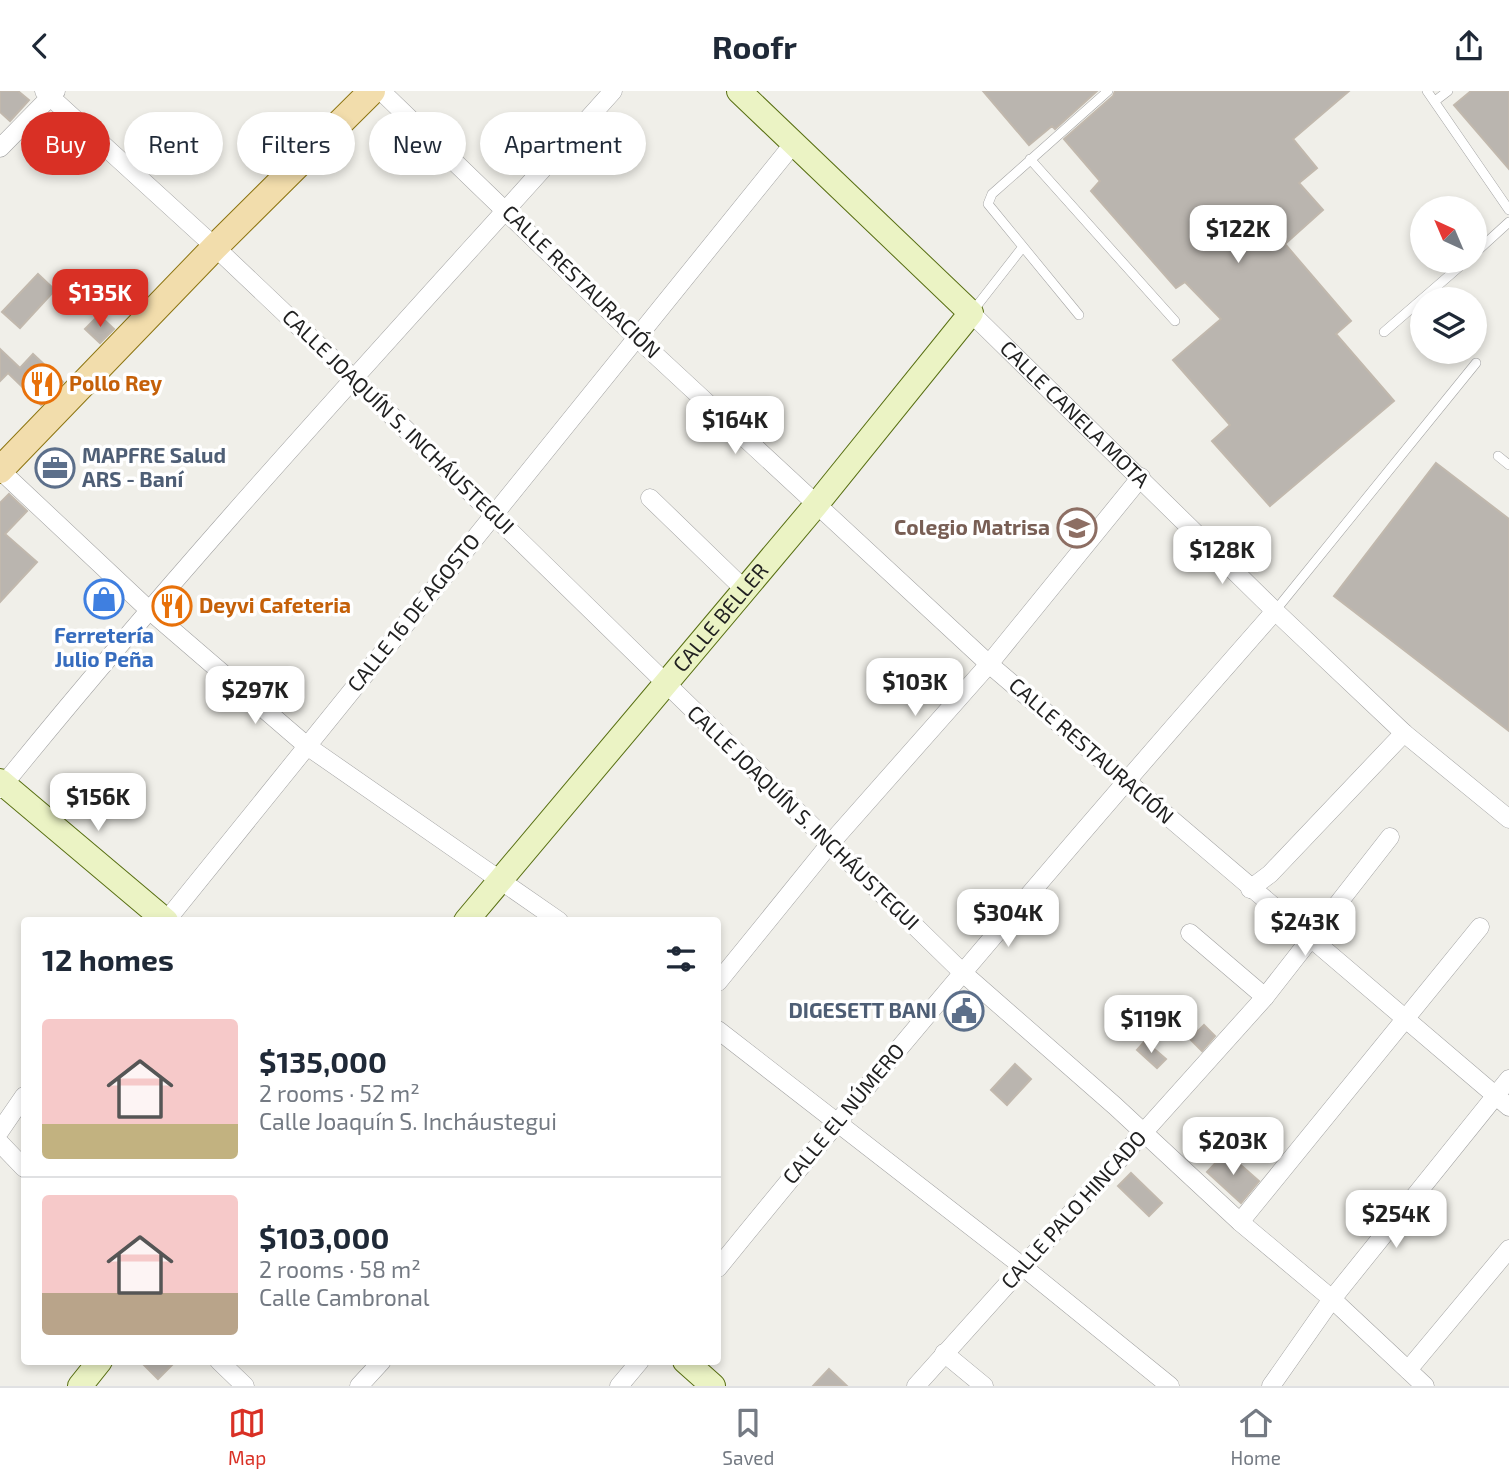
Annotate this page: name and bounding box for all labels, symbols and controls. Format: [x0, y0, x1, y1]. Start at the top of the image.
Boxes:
icon: back [21, 27, 59, 65]
text: Roofr [712, 27, 797, 65]
icon: share [1450, 27, 1488, 65]
chip: Buy [21, 112, 110, 175]
chip: Rent [124, 112, 223, 175]
chip: Filters [237, 112, 355, 175]
chip: New [369, 112, 466, 175]
chip: Apartment [480, 112, 646, 175]
north arrow [1410, 196, 1488, 273]
map controls [1410, 196, 1487, 364]
street label: CALLE RESTAURACIÓN [498, 199, 666, 363]
pin: $122K [1189, 205, 1287, 265]
text: $122K [1206, 214, 1270, 242]
pin: $135K [51, 269, 149, 329]
text: $135K [68, 278, 132, 306]
button: layers [1410, 287, 1487, 364]
street label: CALLE JOAQUÍN S. INCHÁUSTEGUI [277, 303, 520, 539]
street label: CALLE CANELA MOTA [996, 335, 1155, 492]
restaurant icon: Pollo Rey [21, 363, 63, 405]
place label: Pollo Rey [69, 370, 162, 396]
pin: $164K [686, 397, 784, 456]
text: $164K [702, 405, 768, 433]
place label: MAPFRE Salud ARS - Baní [82, 442, 226, 491]
office icon: MAPFRE Salud ARS - Baní [34, 447, 76, 489]
school or university icon: Colegio Matrisa [1056, 507, 1098, 549]
place label: Colegio Matrisa [894, 514, 1050, 539]
pin: $128K [1173, 526, 1271, 586]
street label: CALLE 16 DE AGOSTO [341, 528, 484, 696]
text: $128K [1189, 535, 1255, 563]
street label: CALLE BELLER [667, 558, 773, 676]
shop icon: Ferretería Julio Peña [83, 578, 125, 620]
restaurant icon: Deyvi Cafeteria [151, 585, 193, 627]
place label: Deyvi Cafeteria [199, 592, 351, 618]
place label: Ferretería Julio Peña [54, 622, 154, 671]
pin: $103K [866, 659, 964, 718]
pin: $297K [206, 667, 304, 726]
text: $103K [882, 667, 948, 695]
street label: CALLE RESTAURACIÓN [1005, 672, 1179, 828]
text: $297K [222, 675, 289, 703]
street label: CALLE JOAQUÍN S. INCHÁUSTEGUI [682, 699, 925, 935]
pin: $156K [49, 773, 147, 833]
text: $156K [66, 782, 130, 810]
pin: $304K [959, 889, 1057, 949]
text: $304K [973, 898, 1043, 926]
pin: $243K [1256, 899, 1354, 958]
text: $243K [1271, 907, 1339, 935]
icon: filters [662, 940, 700, 978]
text: 12 homes [42, 941, 174, 977]
public building icon: DIGESETT BANI [943, 990, 985, 1032]
pin: $119K [1102, 995, 1200, 1055]
place label: DIGESETT BANI [789, 997, 937, 1022]
text: $119K [1120, 1004, 1182, 1032]
street label: CALLE EL NÚMERO [777, 1038, 909, 1188]
text: $135,000 [259, 1043, 387, 1079]
icon: home [98, 1047, 182, 1131]
text: 2 rooms · 52 m² [259, 1079, 420, 1107]
text: Calle Joaquín S. Incháustegui [259, 1107, 557, 1135]
pin: $203K [1184, 1117, 1282, 1177]
street label: CALLE PALO HINCADO [995, 1125, 1151, 1293]
text: $203K [1199, 1126, 1267, 1154]
pin: $254K [1347, 1191, 1445, 1250]
text: $254K [1362, 1199, 1430, 1227]
text: $103,000 [259, 1219, 389, 1255]
icon: home [98, 1223, 182, 1307]
text: 2 rooms · 58 m² [259, 1255, 421, 1283]
text: Calle Cambronal [259, 1283, 430, 1311]
tab: Map [228, 1404, 266, 1469]
tab: Saved [722, 1404, 774, 1469]
tab: Home [1231, 1404, 1281, 1469]

